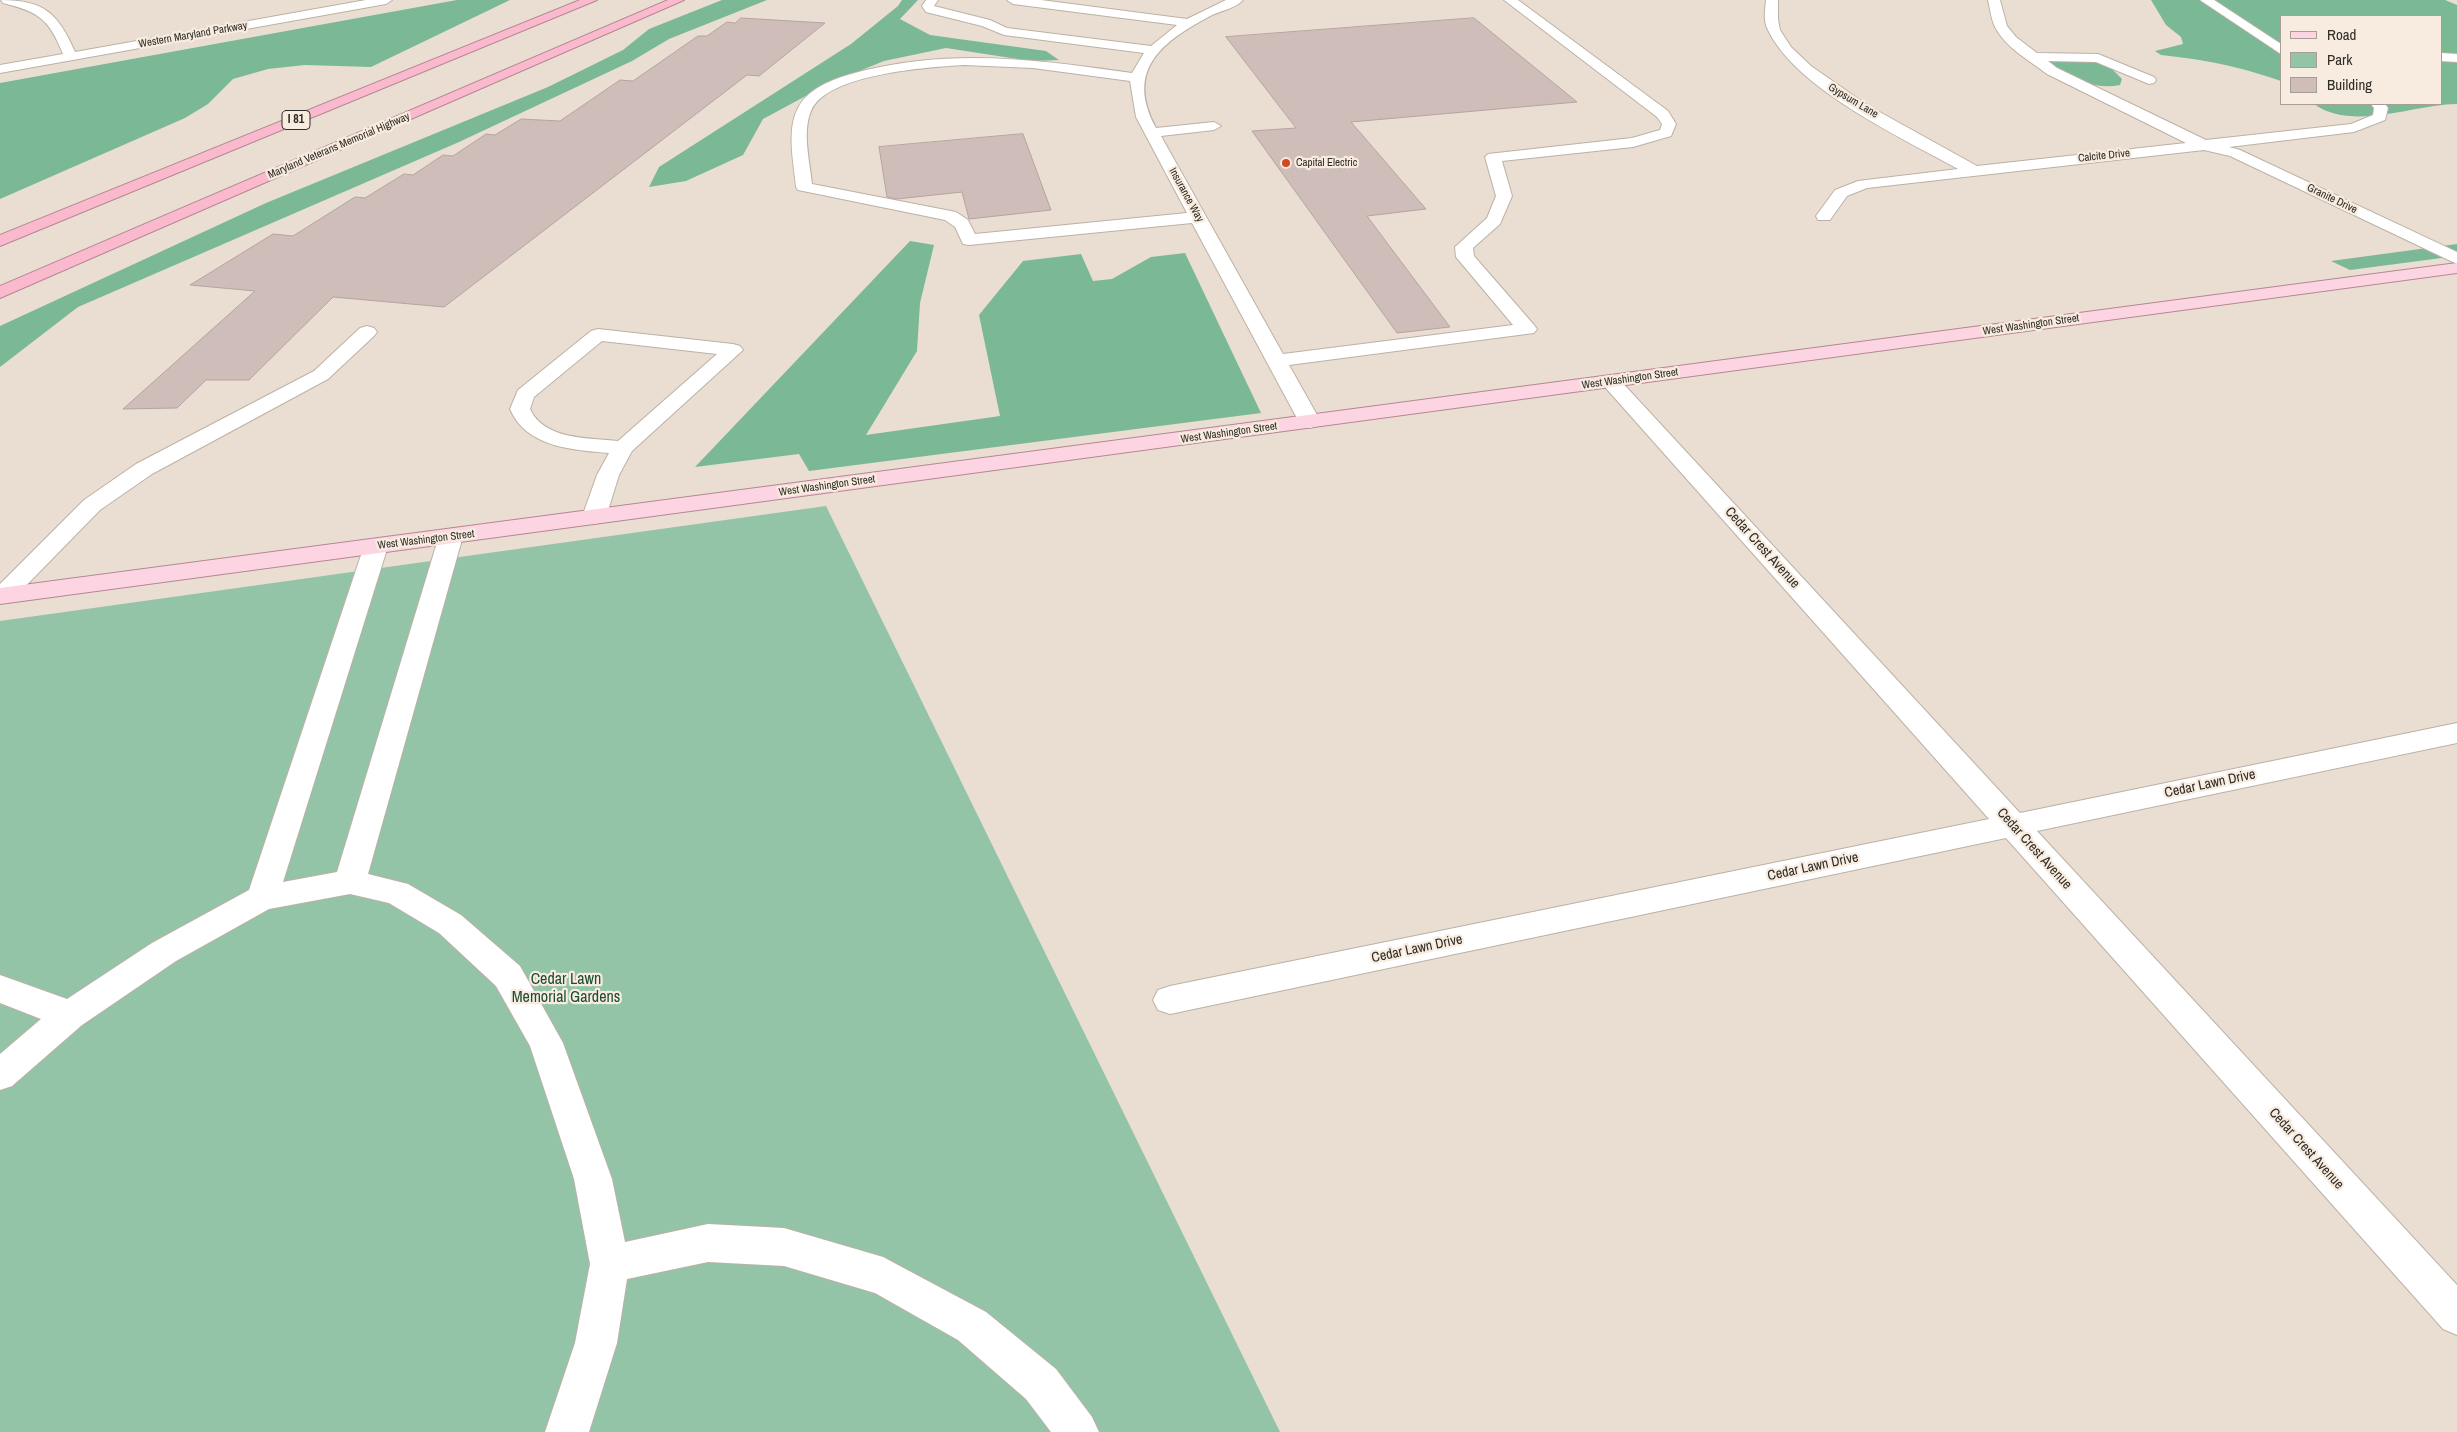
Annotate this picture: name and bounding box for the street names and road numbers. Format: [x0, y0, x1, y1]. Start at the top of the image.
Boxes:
street label: Western Maryland Parkway [138, 19, 248, 51]
street label: Gypsum Lane [1826, 81, 1880, 121]
street label: Maryland Veterans Memorial Highway [266, 110, 412, 182]
road number: I 81 [282, 110, 310, 130]
street label: Calcite Drive [2077, 147, 2131, 165]
street label: Insurance Way [1166, 166, 1206, 224]
street label: Granite Drive [2305, 181, 2359, 217]
street label: West Washington Street [1982, 312, 2080, 338]
street label: West Washington Street [1581, 366, 1679, 392]
street label: West Washington Street [1180, 420, 1278, 446]
street label: West Washington Street [778, 473, 876, 499]
street label: Cedar Crest Avenue [1721, 504, 1803, 592]
street label: West Washington Street [377, 528, 475, 552]
street label: Cedar Lawn Drive [2163, 766, 2257, 802]
street label: Cedar Crest Avenue [1993, 805, 2075, 893]
street label: Cedar Lawn Drive [1766, 849, 1860, 885]
street label: Cedar Lawn Drive [1370, 931, 1464, 967]
street label: Cedar Crest Avenue [2265, 1105, 2347, 1193]

